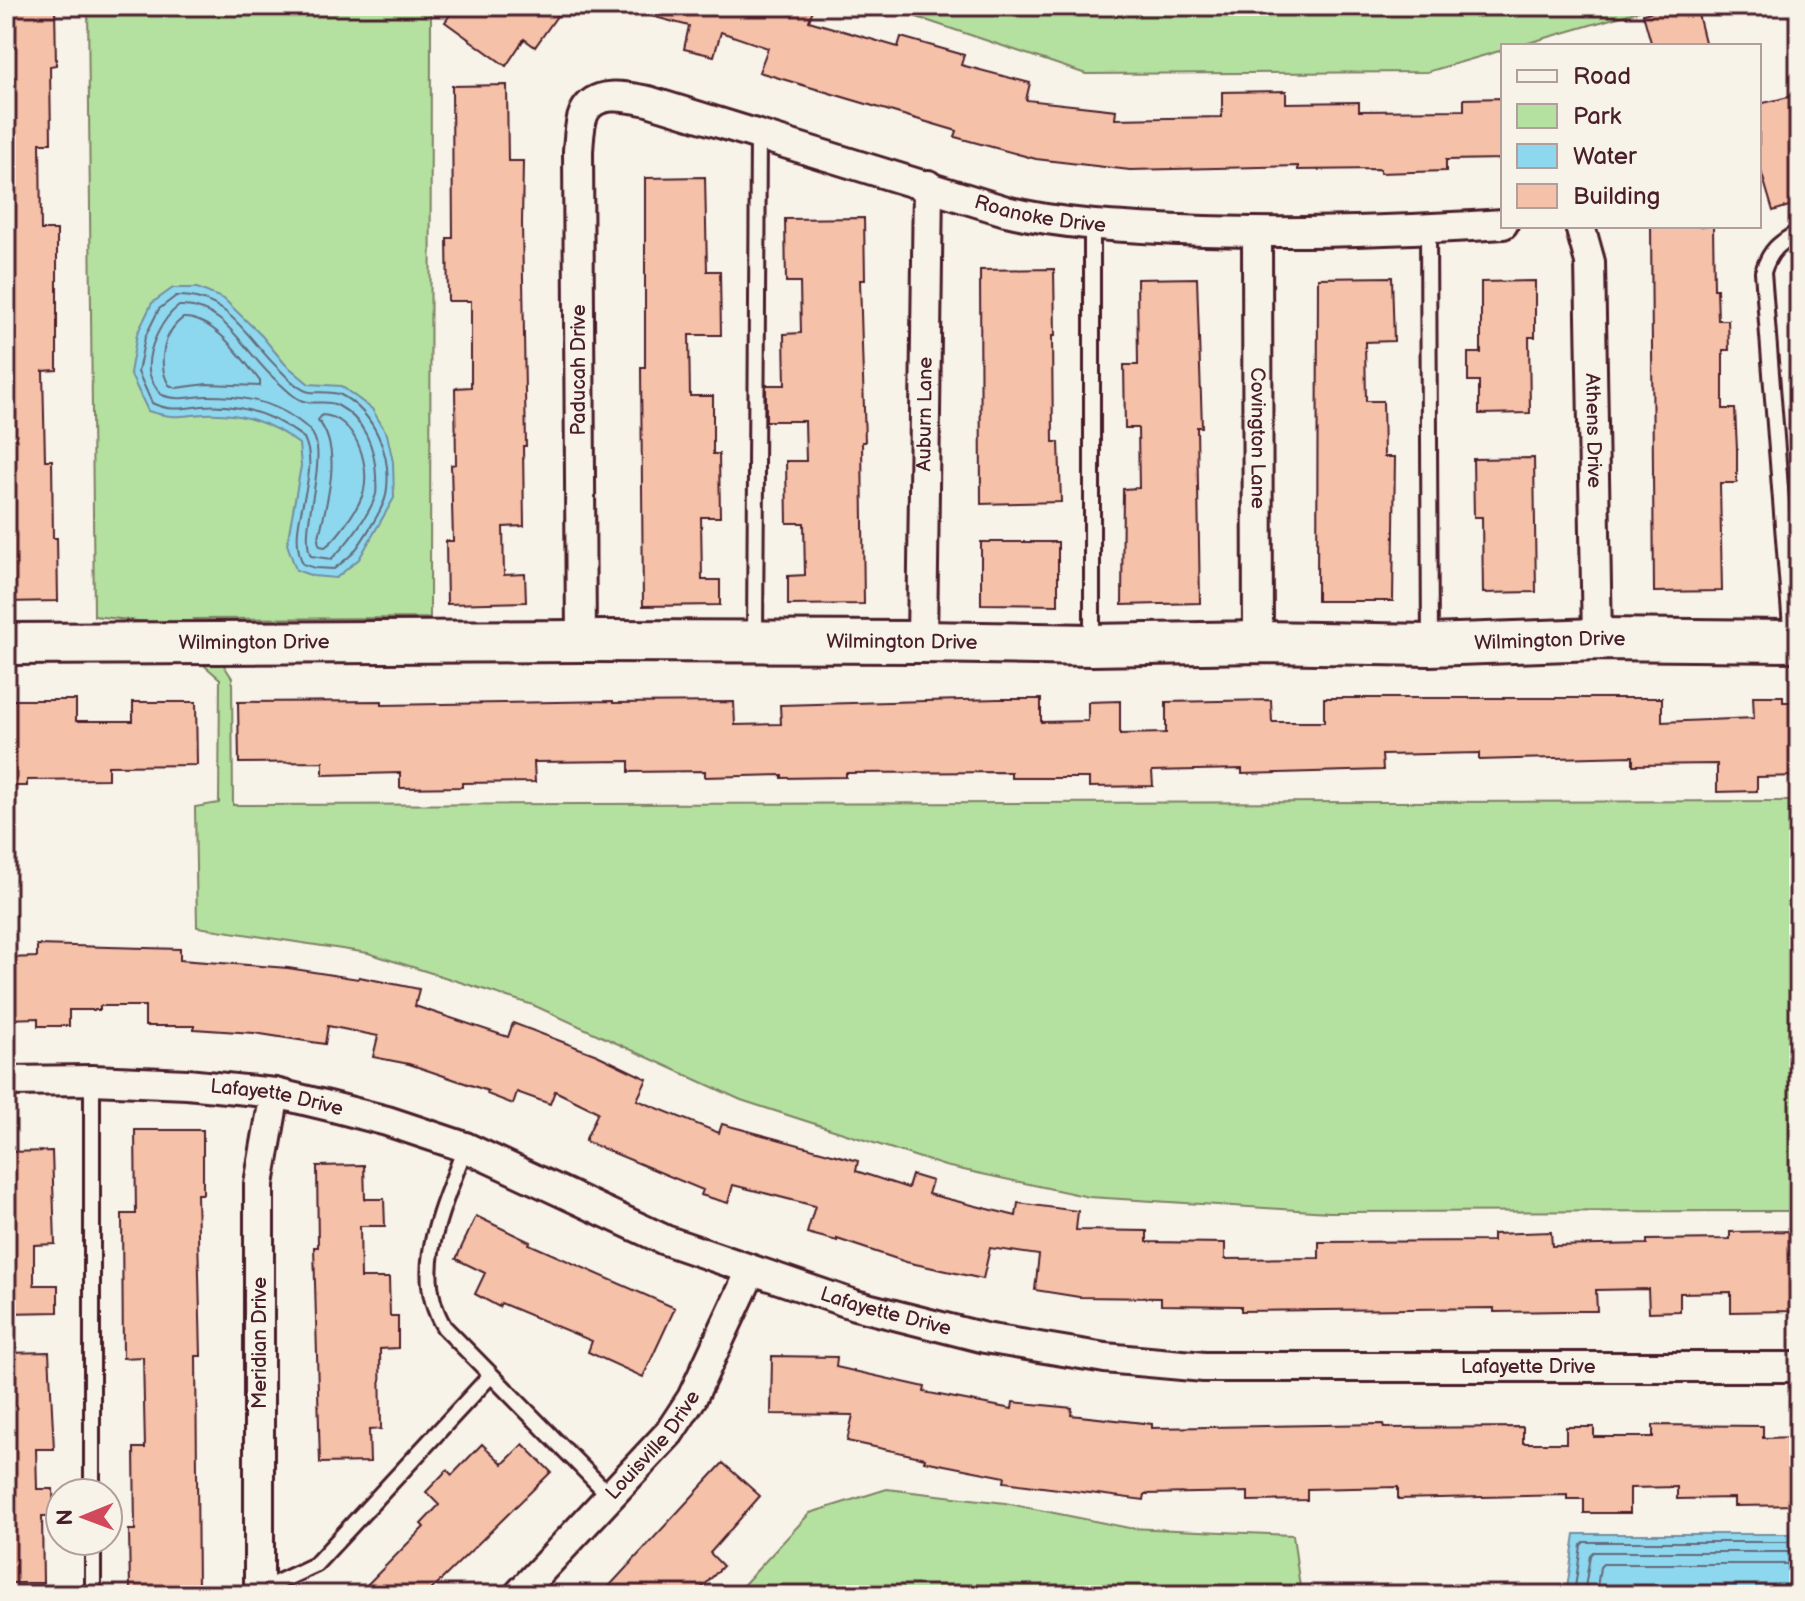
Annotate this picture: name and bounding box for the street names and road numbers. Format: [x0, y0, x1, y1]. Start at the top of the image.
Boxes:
street label: Roanoke Drive [971, 190, 1107, 238]
street label: Paducah Drive [567, 304, 591, 436]
street label: Auburn Lane [912, 356, 938, 472]
street label: Covington Lane [1245, 367, 1270, 509]
street label: Athens Drive [1580, 373, 1606, 488]
street label: Wilmington Drive [1474, 627, 1626, 655]
street label: Wilmington Drive [178, 630, 330, 655]
street label: Wilmington Drive [826, 630, 978, 655]
street label: Lafayette Drive [209, 1074, 346, 1121]
street label: Meridian Drive [248, 1277, 272, 1409]
street label: Lafayette Drive [817, 1282, 954, 1341]
street label: Lafayette Drive [1461, 1355, 1596, 1379]
street label: Louisville Drive [601, 1387, 706, 1505]

